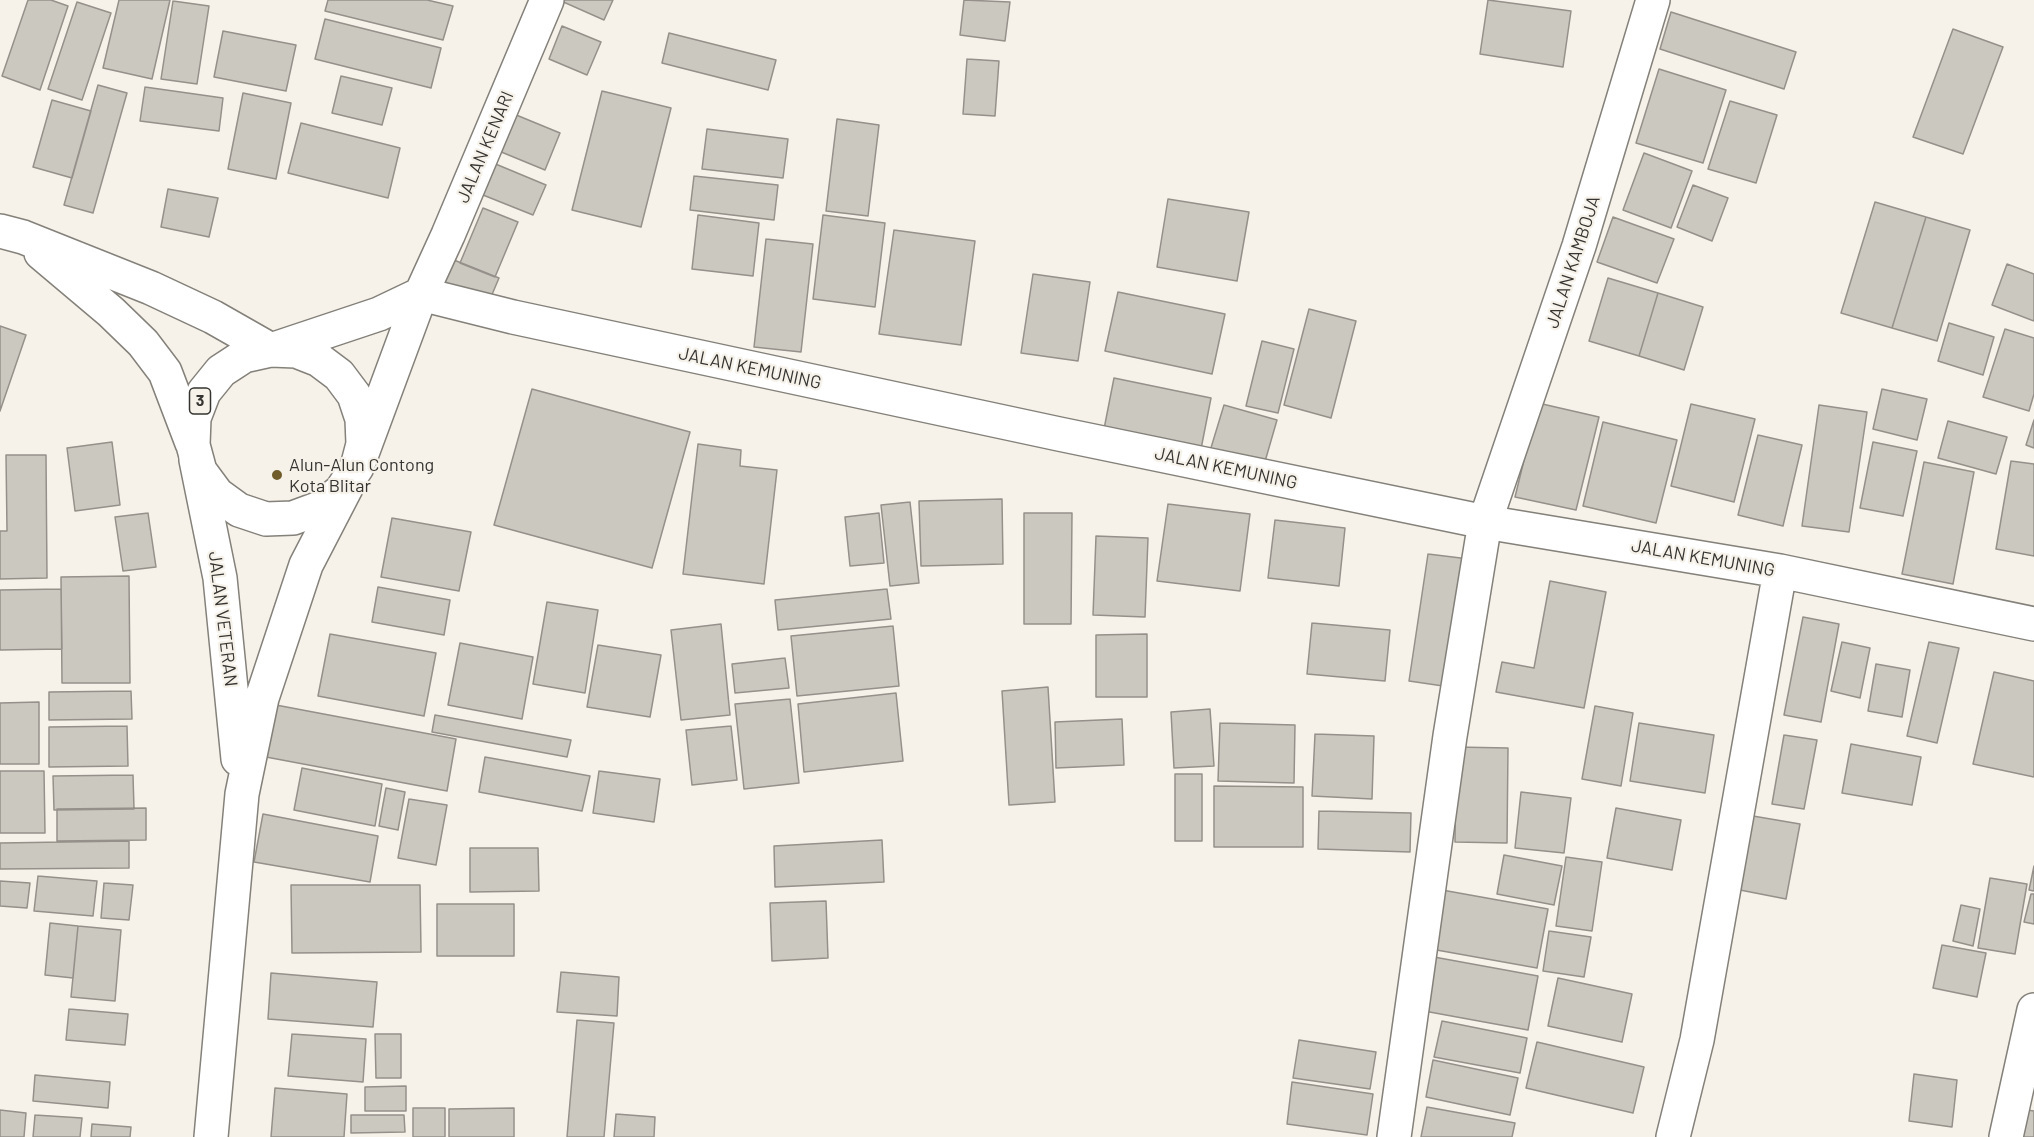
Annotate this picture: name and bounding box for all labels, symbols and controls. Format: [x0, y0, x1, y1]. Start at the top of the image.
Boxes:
street label: JALAN KENARI [452, 88, 518, 206]
street label: JALAN KAMBOJA [1541, 193, 1605, 331]
street label: JALAN KEMUNING [677, 342, 823, 394]
road number: 3 [190, 388, 210, 414]
street label: JALAN KEMUNING [1153, 442, 1299, 494]
place label: Alun-Alun Contong Kota Blitar [289, 454, 434, 496]
marker: Alun-Alun Contong Kota Blitar [270, 468, 284, 482]
street label: JALAN KEMUNING [1630, 535, 1776, 581]
street label: JALAN VETERAN [204, 550, 242, 688]

